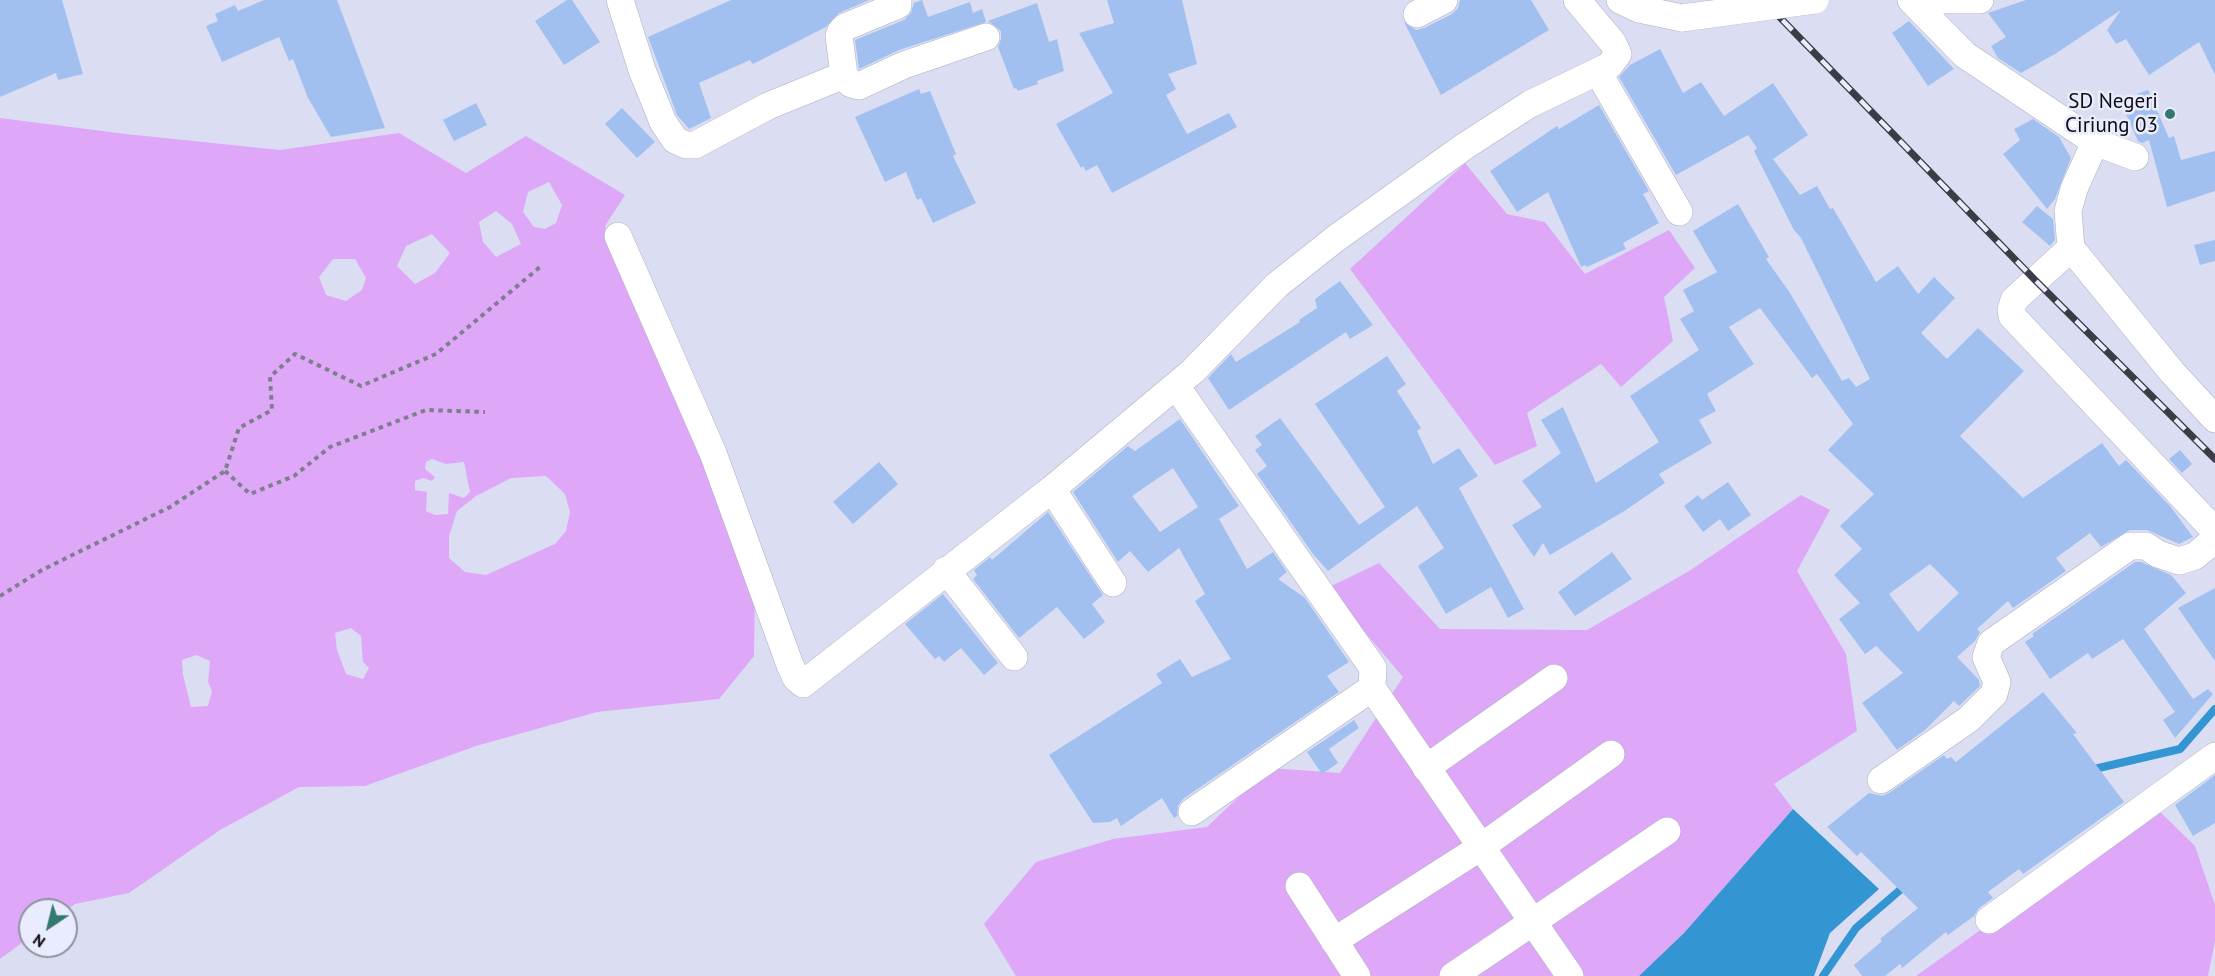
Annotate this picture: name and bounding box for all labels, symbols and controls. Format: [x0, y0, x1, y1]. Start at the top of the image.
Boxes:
place label: SD Negeri Ciriung 03 [2065, 89, 2158, 139]
marker: SD Negeri Ciriung 03 [2163, 107, 2177, 121]
north arrow [18, 898, 78, 958]
text: N [29, 930, 49, 952]

